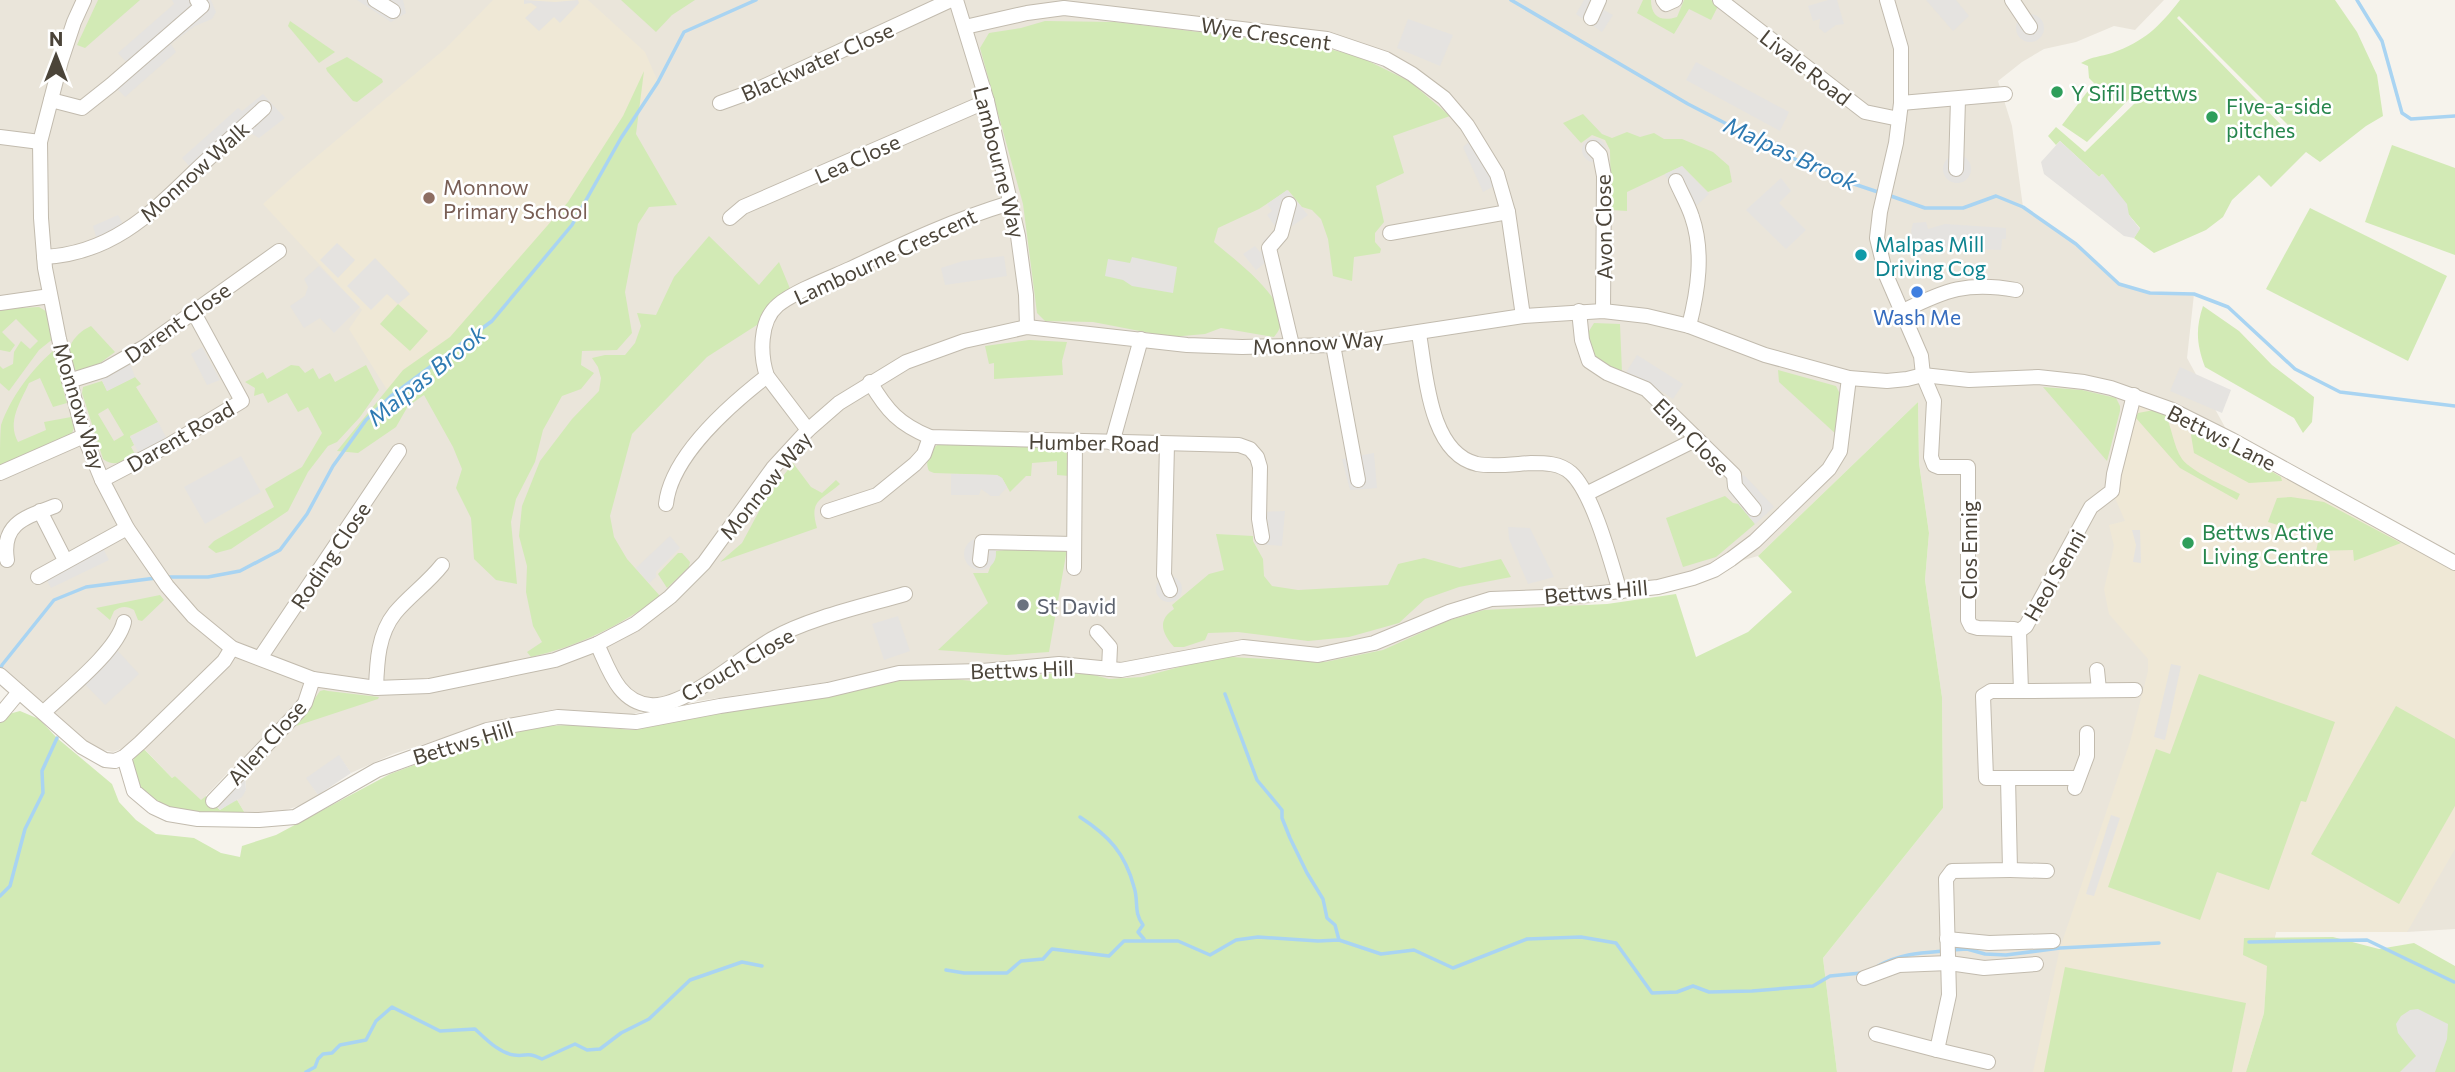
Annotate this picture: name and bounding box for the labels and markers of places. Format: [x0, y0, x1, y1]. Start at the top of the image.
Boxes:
place label: Y Sifil Bettws [2071, 80, 2197, 105]
marker: Y Sifil Bettws [2049, 84, 2065, 100]
place label: Five-a-side pitches [2226, 93, 2332, 142]
marker: Five-a-side pitches [2204, 109, 2220, 125]
place label: Monnow Primary School [443, 174, 588, 223]
marker: Monnow Primary School [421, 190, 437, 206]
place label: Malpas Mill Driving Cog [1875, 231, 1986, 280]
marker: Malpas Mill Driving Cog [1853, 247, 1869, 263]
marker: Wash Me [1909, 284, 1925, 300]
place label: Wash Me [1873, 304, 1961, 329]
place label: Bettws Active Living Centre [2202, 519, 2334, 568]
marker: Bettws Active Living Centre [2180, 535, 2196, 551]
place label: St David [1037, 593, 1116, 618]
marker: St David [1015, 597, 1031, 613]

